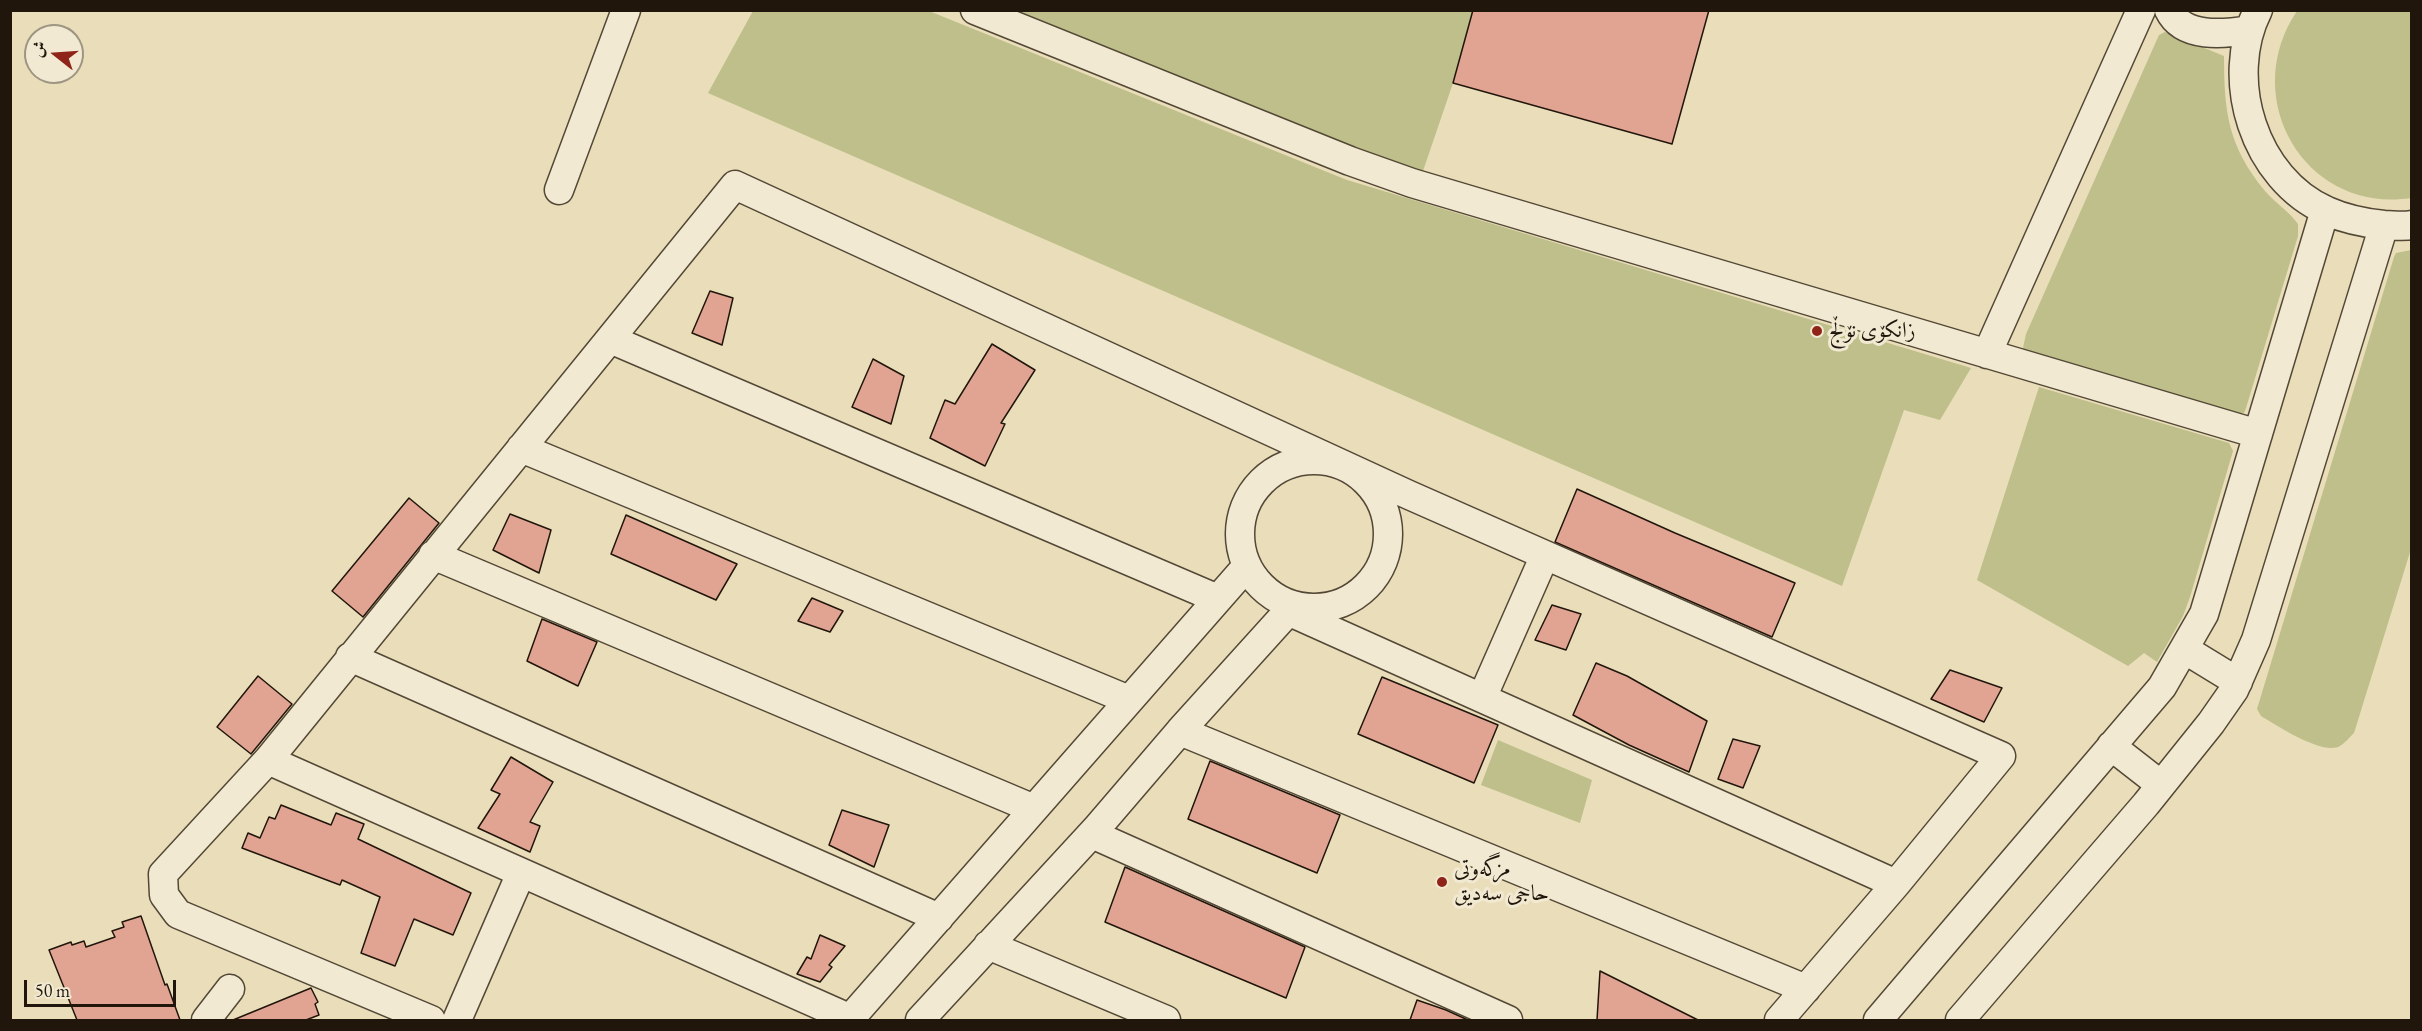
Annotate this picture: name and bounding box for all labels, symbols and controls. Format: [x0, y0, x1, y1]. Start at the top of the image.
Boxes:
north arrow [24, 24, 84, 84]
text: ش [26, 39, 51, 60]
place label: زانکۆی نۆڵج [1829, 318, 1916, 344]
marker: زانکۆی نۆڵج [1810, 324, 1824, 338]
place label: مزگەوتی حاجی سەدیق [1454, 856, 1549, 908]
marker: مزگەوتی حاجی سەدیق [1435, 875, 1449, 889]
scale bar [27, 968, 178, 1006]
text: 50 m [35, 979, 70, 1002]

